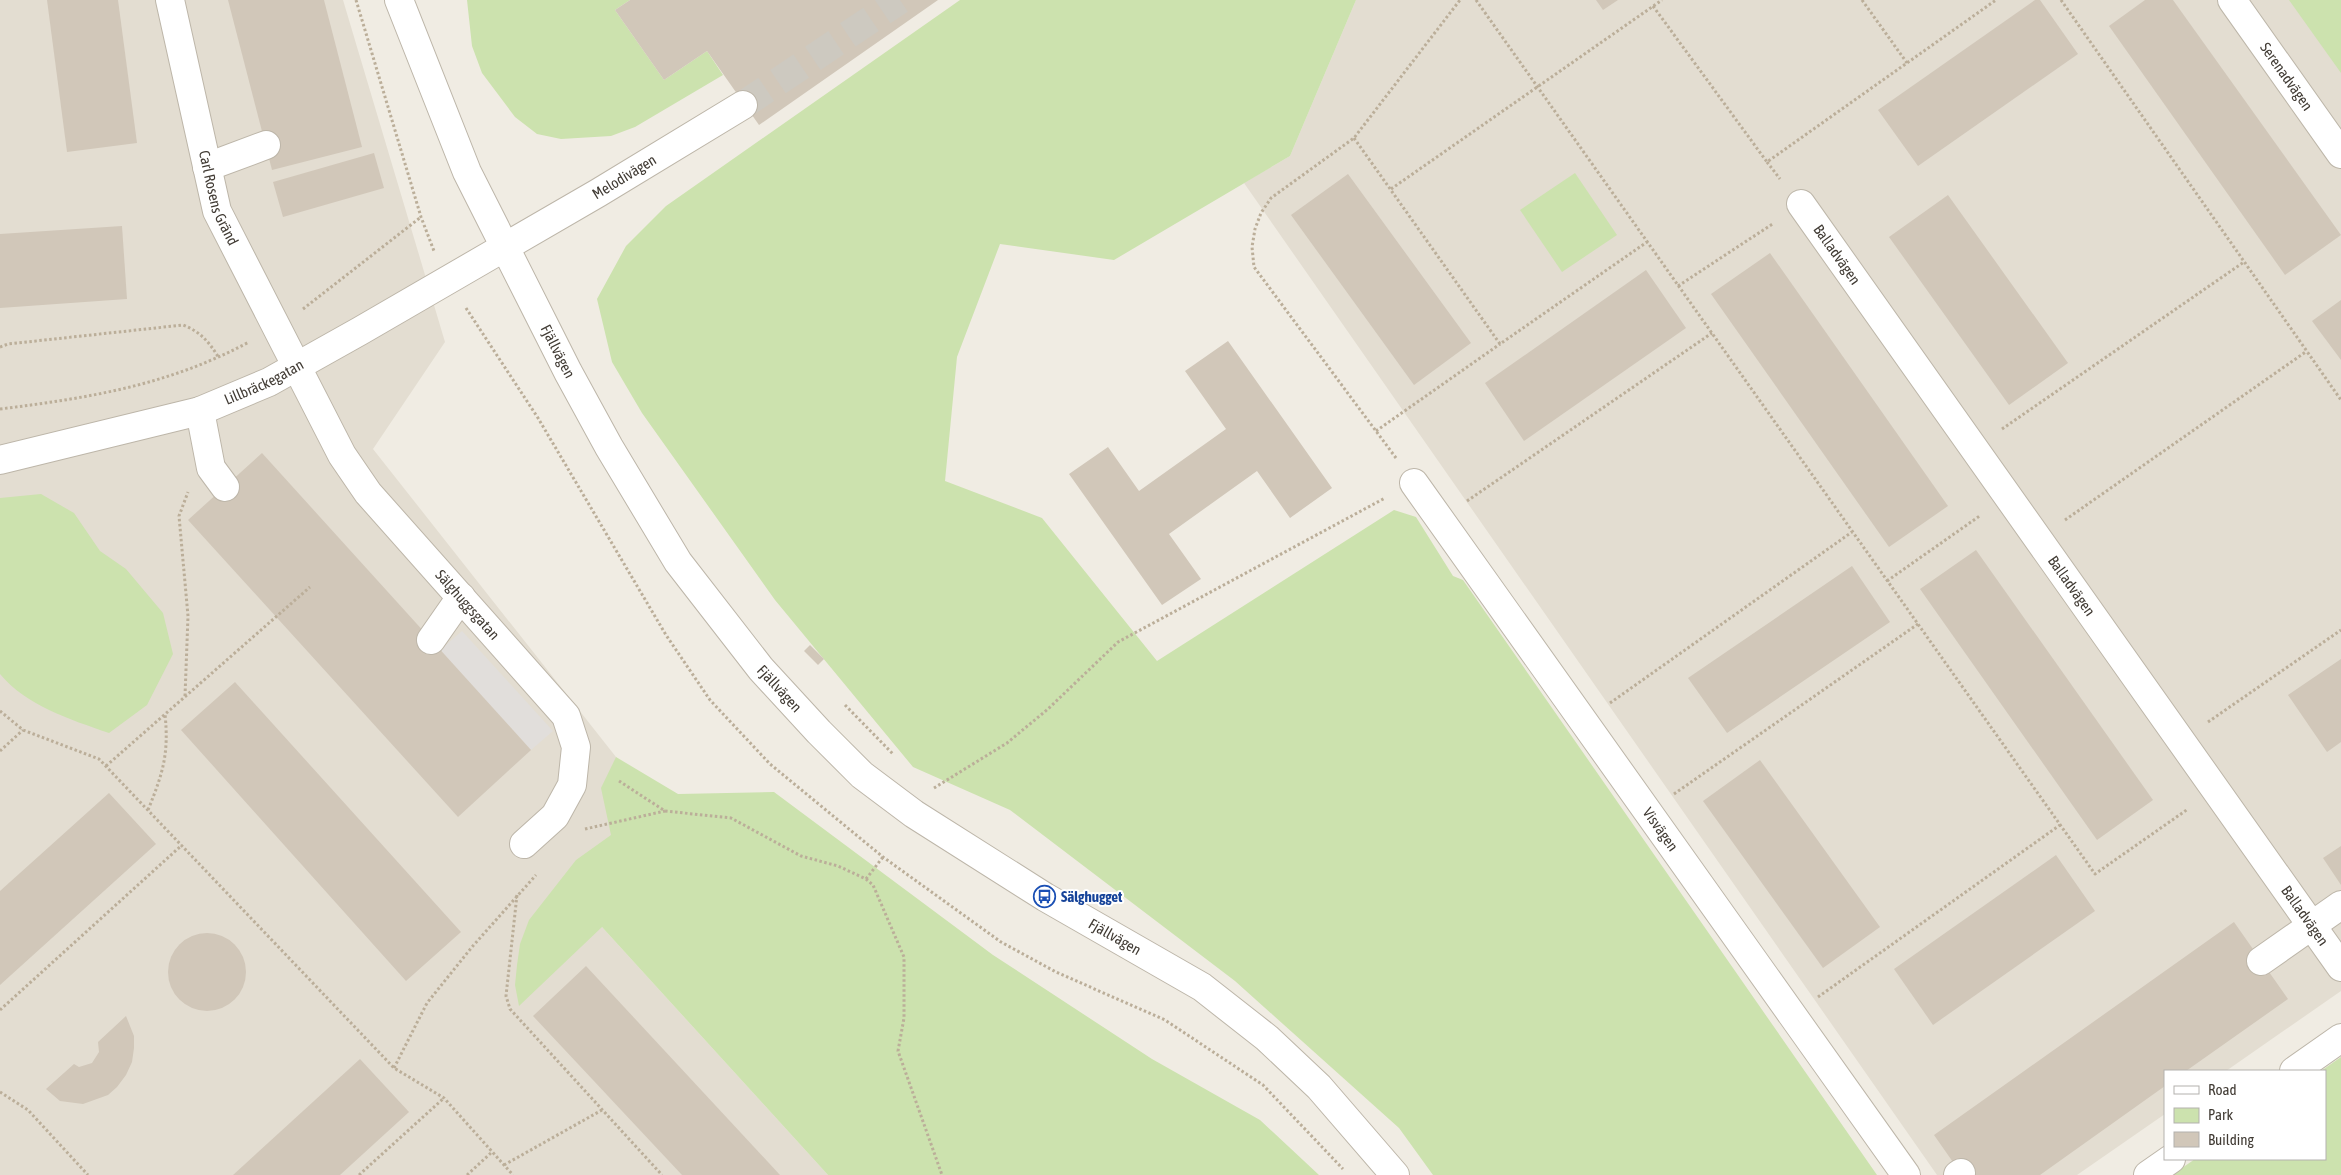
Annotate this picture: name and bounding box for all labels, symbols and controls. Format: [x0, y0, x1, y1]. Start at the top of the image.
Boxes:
street label: Serenadvägen [2257, 39, 2316, 114]
street label: Carl Rosens Gränd [196, 149, 242, 248]
street label: Melodivägen [589, 151, 659, 202]
street label: Balladvägen [1810, 221, 1864, 288]
street label: Fjällvägen [538, 322, 579, 381]
street label: Lillbräckegatan [222, 355, 306, 408]
street label: Balladvägen [2045, 552, 2099, 619]
street label: Sälghuggsgatan [432, 566, 503, 643]
street label: Fjällvägen [754, 662, 805, 715]
street label: Visvägen [1639, 804, 1682, 854]
street label: Balladvägen [2278, 882, 2332, 949]
bus stop icon: Sälghugget [1033, 885, 1057, 909]
place label: Sälghugget [1061, 888, 1123, 905]
street label: Fjällvägen [1086, 915, 1144, 958]
legend [2164, 1070, 2326, 1160]
text: Road [2208, 1081, 2237, 1098]
text: Park [2208, 1106, 2233, 1123]
text: Building [2208, 1131, 2254, 1148]

